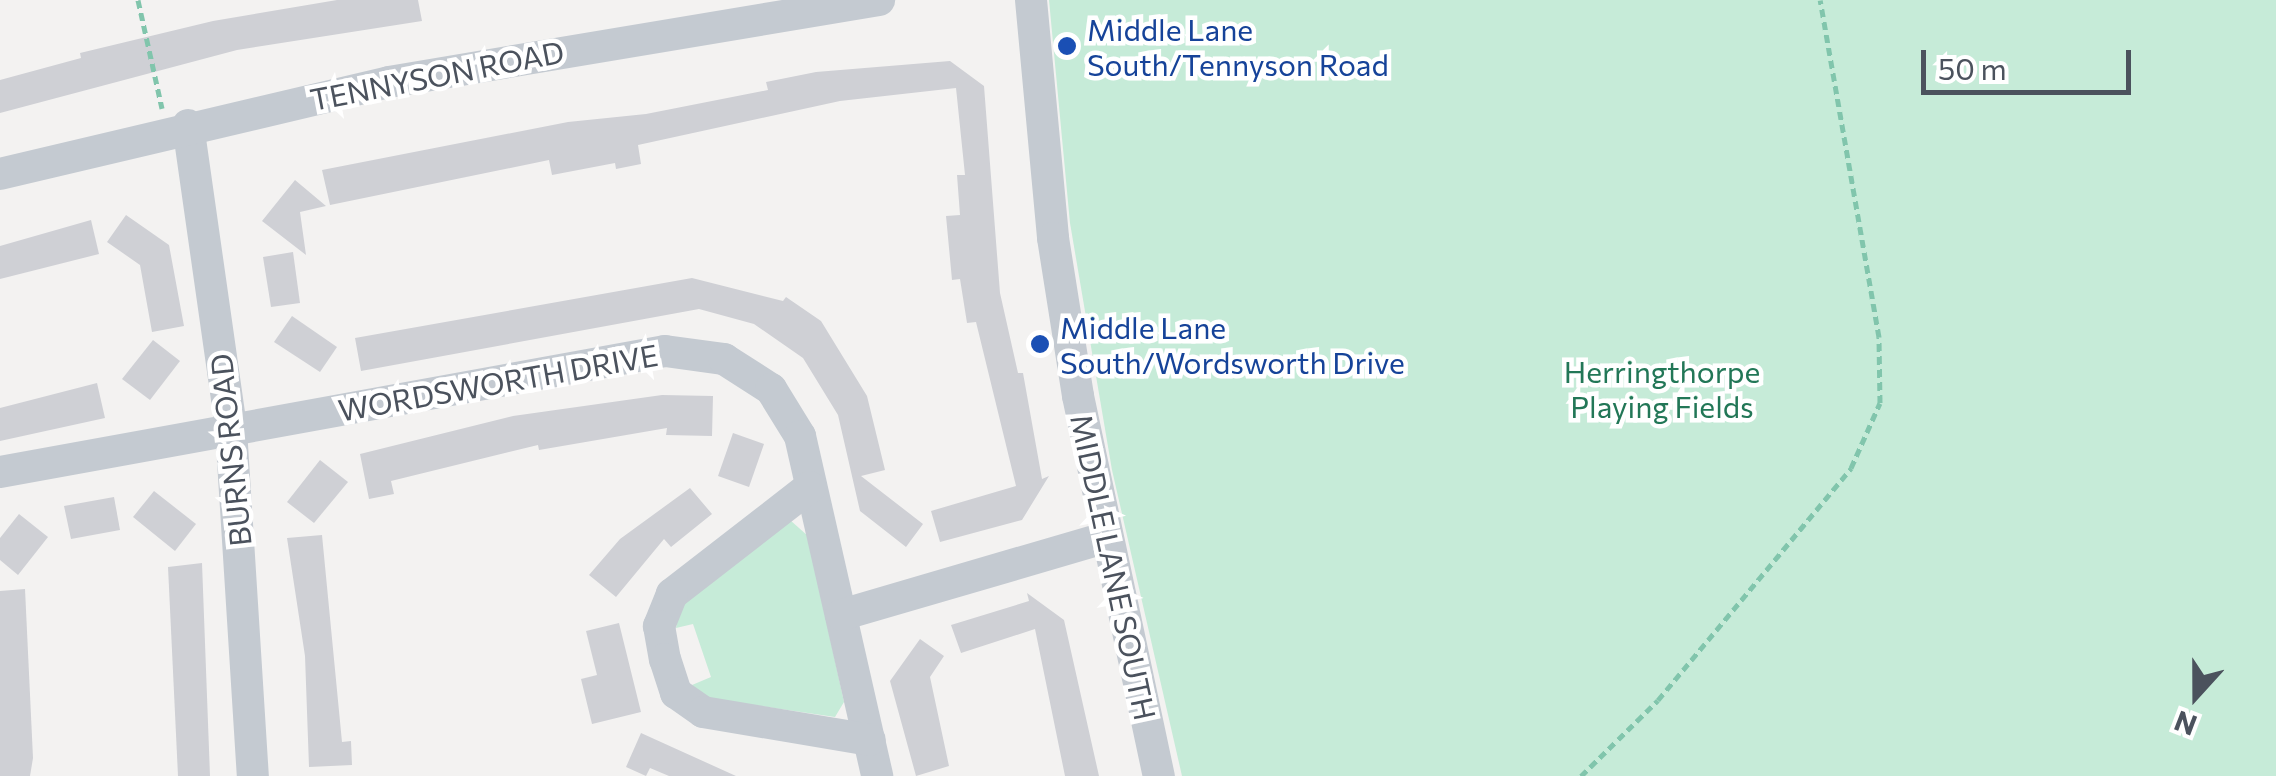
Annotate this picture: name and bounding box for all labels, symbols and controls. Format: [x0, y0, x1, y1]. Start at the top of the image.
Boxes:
place label: Middle Lane South/Tennyson Road [1087, 11, 1389, 82]
scale bar [1926, 30, 2136, 92]
street label: TENNYSON ROAD [307, 33, 567, 117]
marker: Middle Lane South/Tennyson Road [1056, 35, 1078, 57]
text: 50 m [1938, 49, 2007, 86]
place label: Middle Lane South/Wordsworth Drive [1060, 309, 1405, 380]
marker: Middle Lane South/Wordsworth Drive [1029, 333, 1051, 355]
street label: WORDSWORTH DRIVE [335, 336, 661, 428]
street label: BURNS ROAD [202, 352, 258, 548]
park label: Herringthorpe Playing Fields [1564, 353, 1760, 424]
street label: MIDDLE LANE SOUTH [1064, 411, 1164, 723]
north arrow [2146, 646, 2246, 746]
text: N [2169, 704, 2201, 744]

